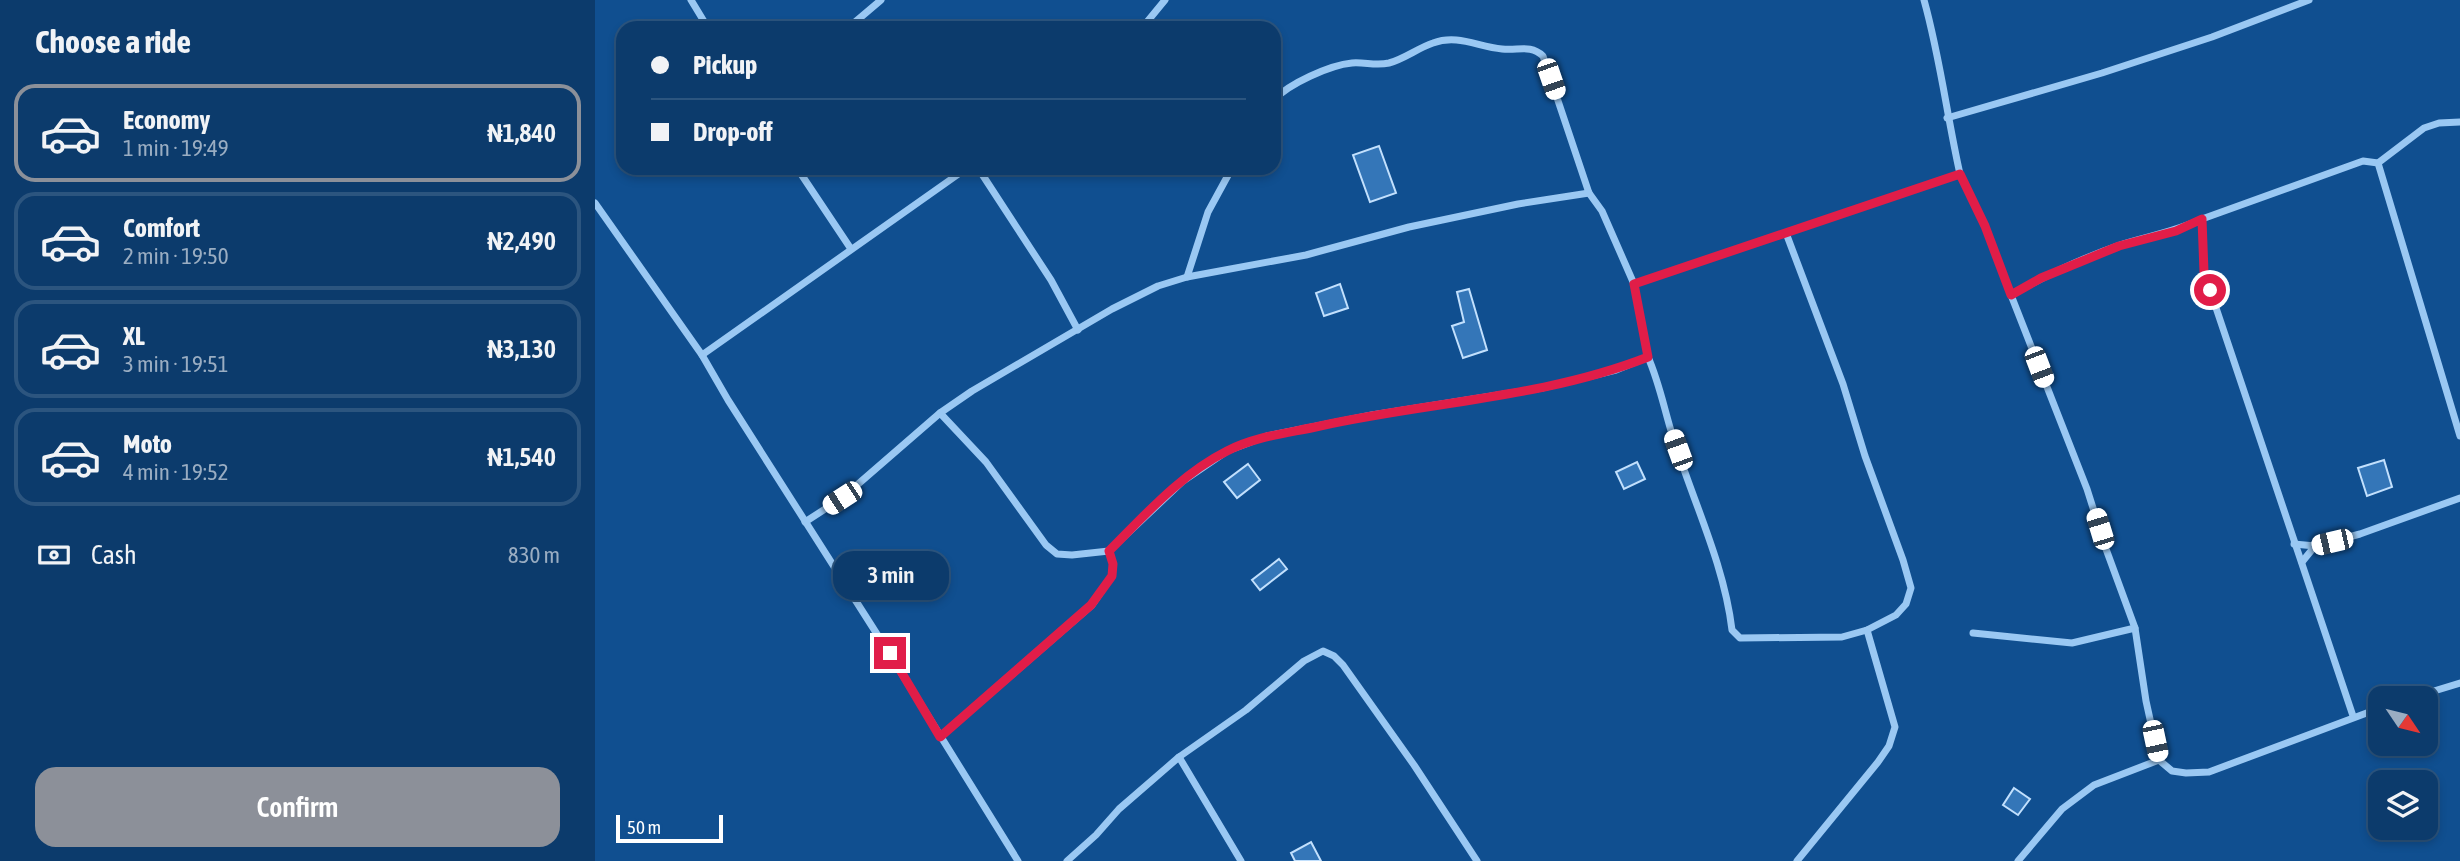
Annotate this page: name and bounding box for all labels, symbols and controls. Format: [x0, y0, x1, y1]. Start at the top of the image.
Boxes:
text: Choose a ride [35, 23, 191, 60]
text: Pickup [693, 50, 757, 80]
car [1535, 56, 1568, 102]
icon: car [39, 102, 102, 165]
text: Economy [123, 105, 210, 135]
text: Drop-off [693, 117, 773, 147]
text: ₦1,840 [487, 118, 556, 148]
text: 1 min · 19:49 [123, 135, 229, 161]
icon: car [39, 210, 102, 273]
text: Comfort [123, 213, 200, 243]
text: ₦2,490 [487, 226, 556, 256]
text: 2 min · 19:50 [123, 243, 229, 269]
route start [2194, 274, 2226, 306]
icon: car [39, 318, 102, 381]
text: XL [123, 321, 145, 351]
text: ₦3,130 [487, 334, 556, 364]
car [2022, 344, 2057, 390]
text: 3 min · 19:51 [123, 351, 229, 377]
icon: car [39, 426, 102, 489]
car [1661, 427, 1696, 473]
text: Moto [123, 429, 172, 459]
text: ₦1,540 [487, 442, 556, 472]
text: 4 min · 19:52 [123, 459, 229, 485]
car [819, 478, 866, 518]
car [2084, 506, 2117, 552]
car [2310, 527, 2355, 557]
icon: cash [35, 536, 73, 574]
text: Cash [91, 540, 137, 570]
text: 830 m [508, 542, 560, 568]
callout: 3 min [832, 552, 948, 600]
text: 3 min [868, 562, 914, 588]
route end [874, 637, 906, 669]
north arrow [2368, 686, 2438, 756]
map controls [2368, 686, 2438, 840]
car [2141, 718, 2170, 764]
button: Confirm [35, 767, 560, 847]
button: layers [2368, 770, 2438, 840]
scale bar [616, 812, 723, 844]
text: 50 m [627, 816, 661, 838]

